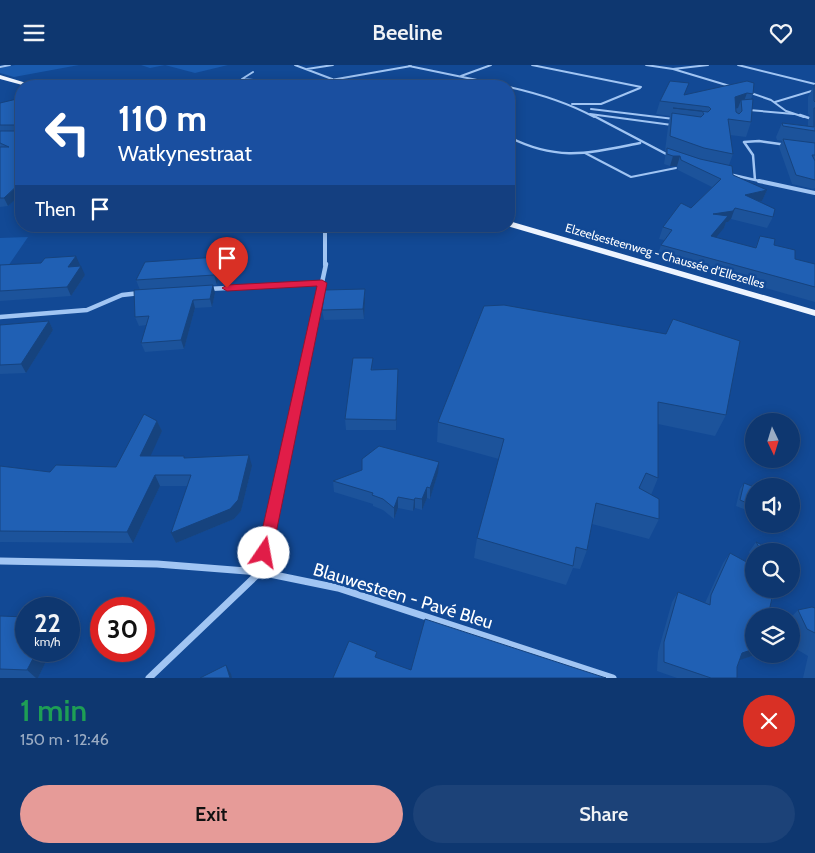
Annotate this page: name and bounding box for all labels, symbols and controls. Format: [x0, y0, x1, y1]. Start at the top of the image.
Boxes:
icon: menu [20, 19, 48, 47]
text: Beeline [372, 19, 443, 46]
icon: heart [767, 19, 795, 47]
text: 110 m [118, 97, 207, 140]
icon: left [35, 100, 100, 165]
text: Watkynestraat [118, 140, 252, 167]
icon: arrive [86, 195, 114, 223]
text: Then [35, 198, 76, 221]
street label: Elzeelsesteenweg - Chaussée d'Ellezelles [564, 220, 767, 291]
pin [206, 237, 248, 288]
icon: arrive [213, 244, 241, 272]
north arrow [745, 413, 800, 467]
map controls [745, 413, 800, 663]
button: sound [745, 478, 800, 533]
position arrow [237, 526, 289, 578]
button: search [745, 543, 800, 598]
street label: Blauwesteen - Pavé Bleu [311, 558, 495, 634]
speed limit sign: 30 [90, 597, 155, 662]
text: 22 [34, 608, 61, 638]
button: layers [745, 608, 800, 663]
text: km/h [34, 634, 61, 649]
text: 1 min [20, 692, 87, 729]
button: close [743, 695, 795, 747]
text: 150 m · 12:46 [20, 730, 109, 749]
button: Exit [20, 785, 403, 843]
button: Share [413, 785, 795, 843]

